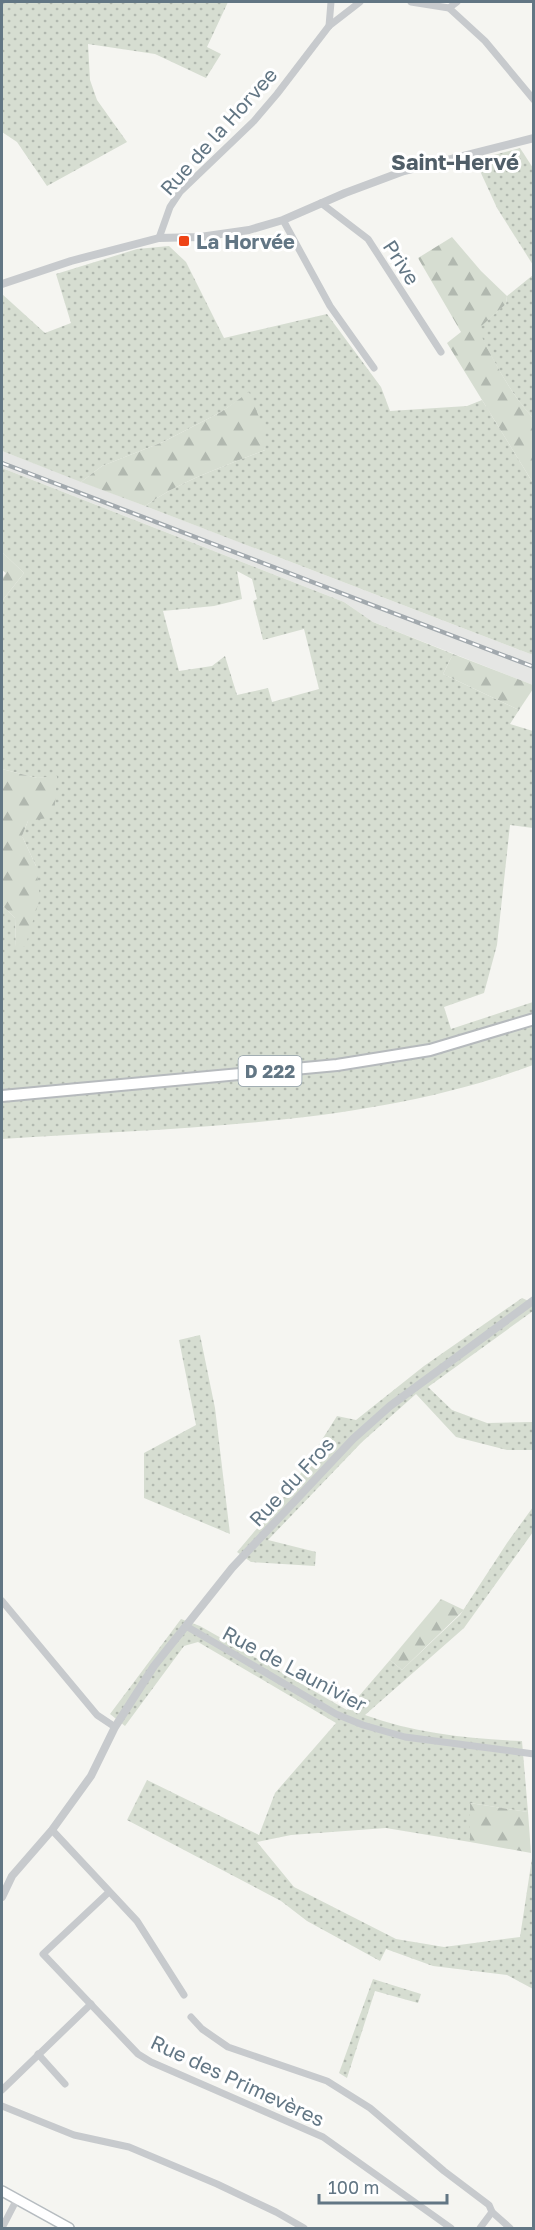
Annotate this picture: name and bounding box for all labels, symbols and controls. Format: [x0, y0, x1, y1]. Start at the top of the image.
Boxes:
street label: Rue de la Horvee [155, 62, 281, 200]
district label: Saint-Hervé [391, 148, 519, 175]
place label: La Horvée [196, 229, 295, 253]
marker: La Horvée [177, 234, 191, 248]
street label: Prive [379, 235, 425, 289]
road number: D 222 [238, 1056, 302, 1086]
street label: Rue du Fros [244, 1431, 338, 1531]
street label: Rue de Launivier [219, 1620, 371, 1716]
street label: Rue des Primevères [147, 2029, 329, 2131]
scale bar [319, 2167, 446, 2205]
text: 100 m [328, 2176, 379, 2198]

